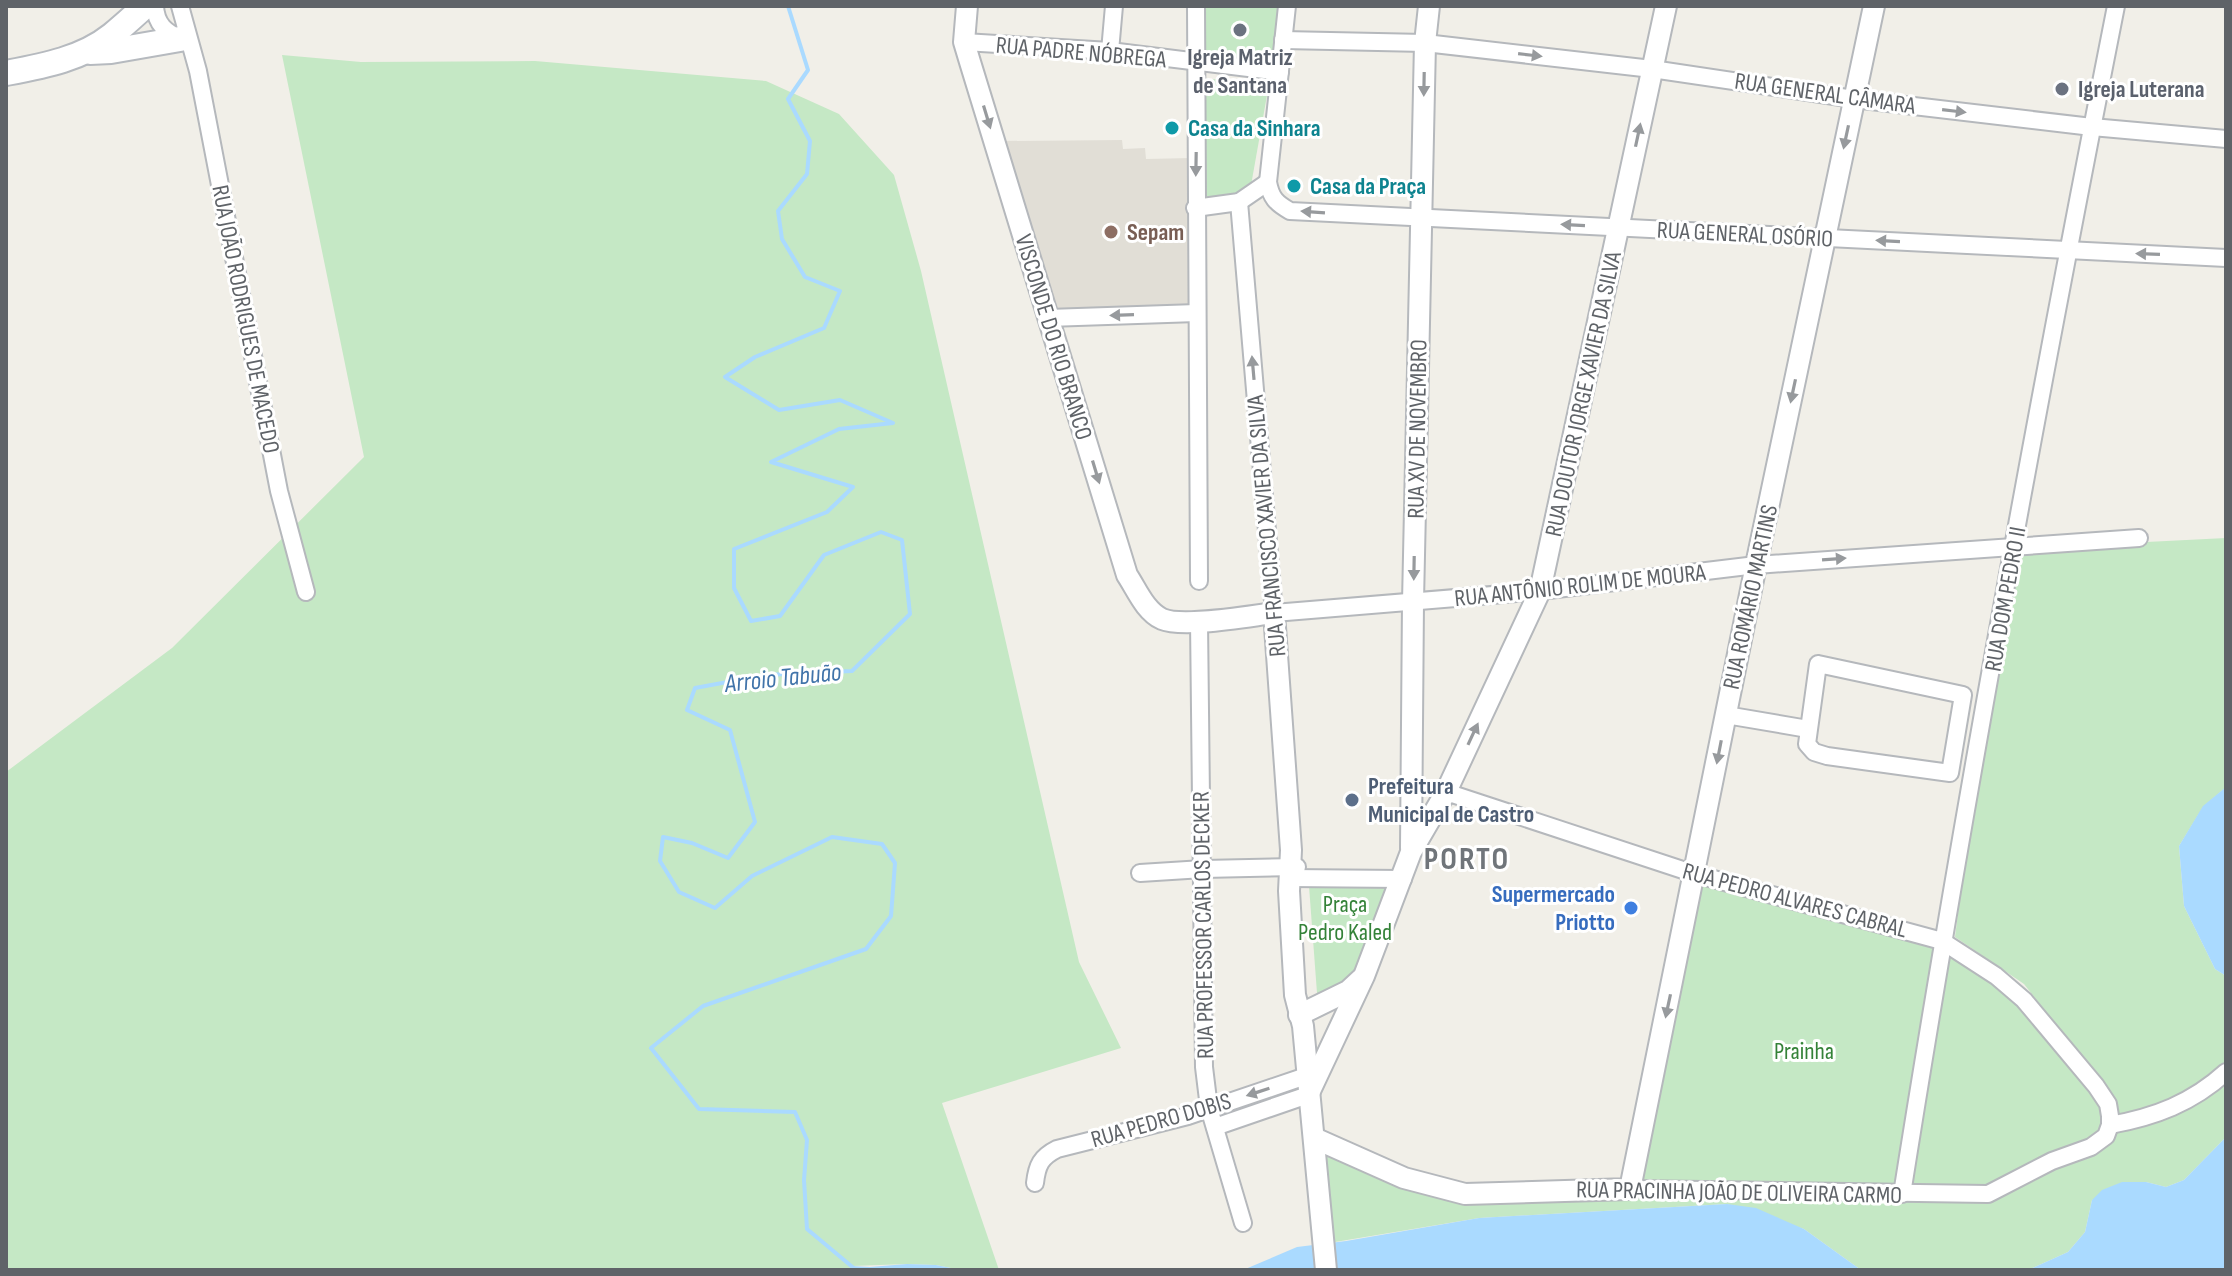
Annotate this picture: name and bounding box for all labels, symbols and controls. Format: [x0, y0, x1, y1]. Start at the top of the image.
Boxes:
marker: Igreja Matriz de Santana [1231, 21, 1249, 39]
street label: RUA PADRE NÓBREGA [995, 31, 1168, 74]
place label: Igreja Matriz de Santana [1187, 43, 1293, 100]
one-way arrow [1518, 49, 1543, 62]
street label: RUA GENERAL CÂMARA [1733, 66, 1918, 121]
one-way arrow [1418, 72, 1430, 97]
place label: Igreja Luterana [2078, 75, 2205, 104]
marker: Igreja Luterana [2053, 80, 2071, 98]
one-way arrow [1942, 104, 1967, 117]
one-way arrow [981, 105, 994, 129]
place label: Casa da Sinhara [1188, 114, 1321, 143]
marker: Casa da Sinhara [1163, 119, 1181, 137]
one-way arrow [1633, 122, 1645, 147]
one-way arrow [1840, 125, 1852, 150]
one-way arrow [1189, 152, 1202, 177]
place label: Casa da Praça [1310, 172, 1426, 201]
marker: Casa da Praça [1285, 177, 1303, 195]
street label: RUA JOÃO RODRIGUES DE MACEDO [205, 183, 286, 456]
one-way arrow [1300, 205, 1325, 218]
street label: RUA GENERAL OSÓRIO [1656, 215, 1834, 254]
place label: Sepam [1127, 218, 1184, 247]
one-way arrow [1560, 219, 1585, 232]
marker: Sepam [1102, 223, 1120, 241]
street label: VISCONDE DO RIO BRANCO [1008, 231, 1099, 443]
one-way arrow [1875, 234, 1900, 247]
street label: RUA DOUTOR JORGE XAVIER DA SILVA [1539, 248, 1628, 539]
one-way arrow [2135, 248, 2160, 261]
one-way arrow [1109, 309, 1134, 322]
street label: RUA XV DE NOVEMBRO [1401, 339, 1434, 519]
one-way arrow [1247, 355, 1260, 380]
one-way arrow [1786, 379, 1799, 404]
street label: RUA FRANCISCO XAVIER DA SILVA [1241, 393, 1292, 658]
one-way arrow [1090, 461, 1103, 485]
street label: RUA ROMÁRIO MARTINS [1717, 502, 1784, 692]
street label: RUA DOM PEDRO II [1978, 524, 2032, 674]
one-way arrow [1822, 552, 1847, 565]
one-way arrow [1407, 556, 1420, 581]
street label: RUA ANTÔNIO ROLIM DE MOURA [1453, 558, 1708, 613]
water label: Arroio Tabuão [722, 657, 843, 700]
one-way arrow [1466, 722, 1480, 745]
one-way arrow [1712, 739, 1725, 764]
place label: Prefeitura Municipal de Castro [1368, 772, 1534, 829]
street label: RUA PROFESSOR CARLOS DECKER [1187, 791, 1220, 1059]
marker: Prefeitura Municipal de Castro [1343, 791, 1361, 809]
district label: PORTO [1424, 840, 1510, 879]
street label: RUA PEDRO ALVARES CABRAL [1679, 857, 1910, 944]
place label: Supermercado Priotto [1492, 880, 1615, 937]
park label: Praça Pedro Kaled [1298, 890, 1392, 947]
marker: Supermercado Priotto [1622, 899, 1640, 917]
one-way arrow [1661, 994, 1673, 1019]
park label: Prainha [1774, 1037, 1834, 1066]
one-way arrow [1246, 1086, 1270, 1098]
street label: RUA PEDRO DOBIS [1088, 1087, 1235, 1154]
street label: RUA PRACINHA JOÃO DE OLIVEIRA CARMO [1576, 1175, 1902, 1210]

